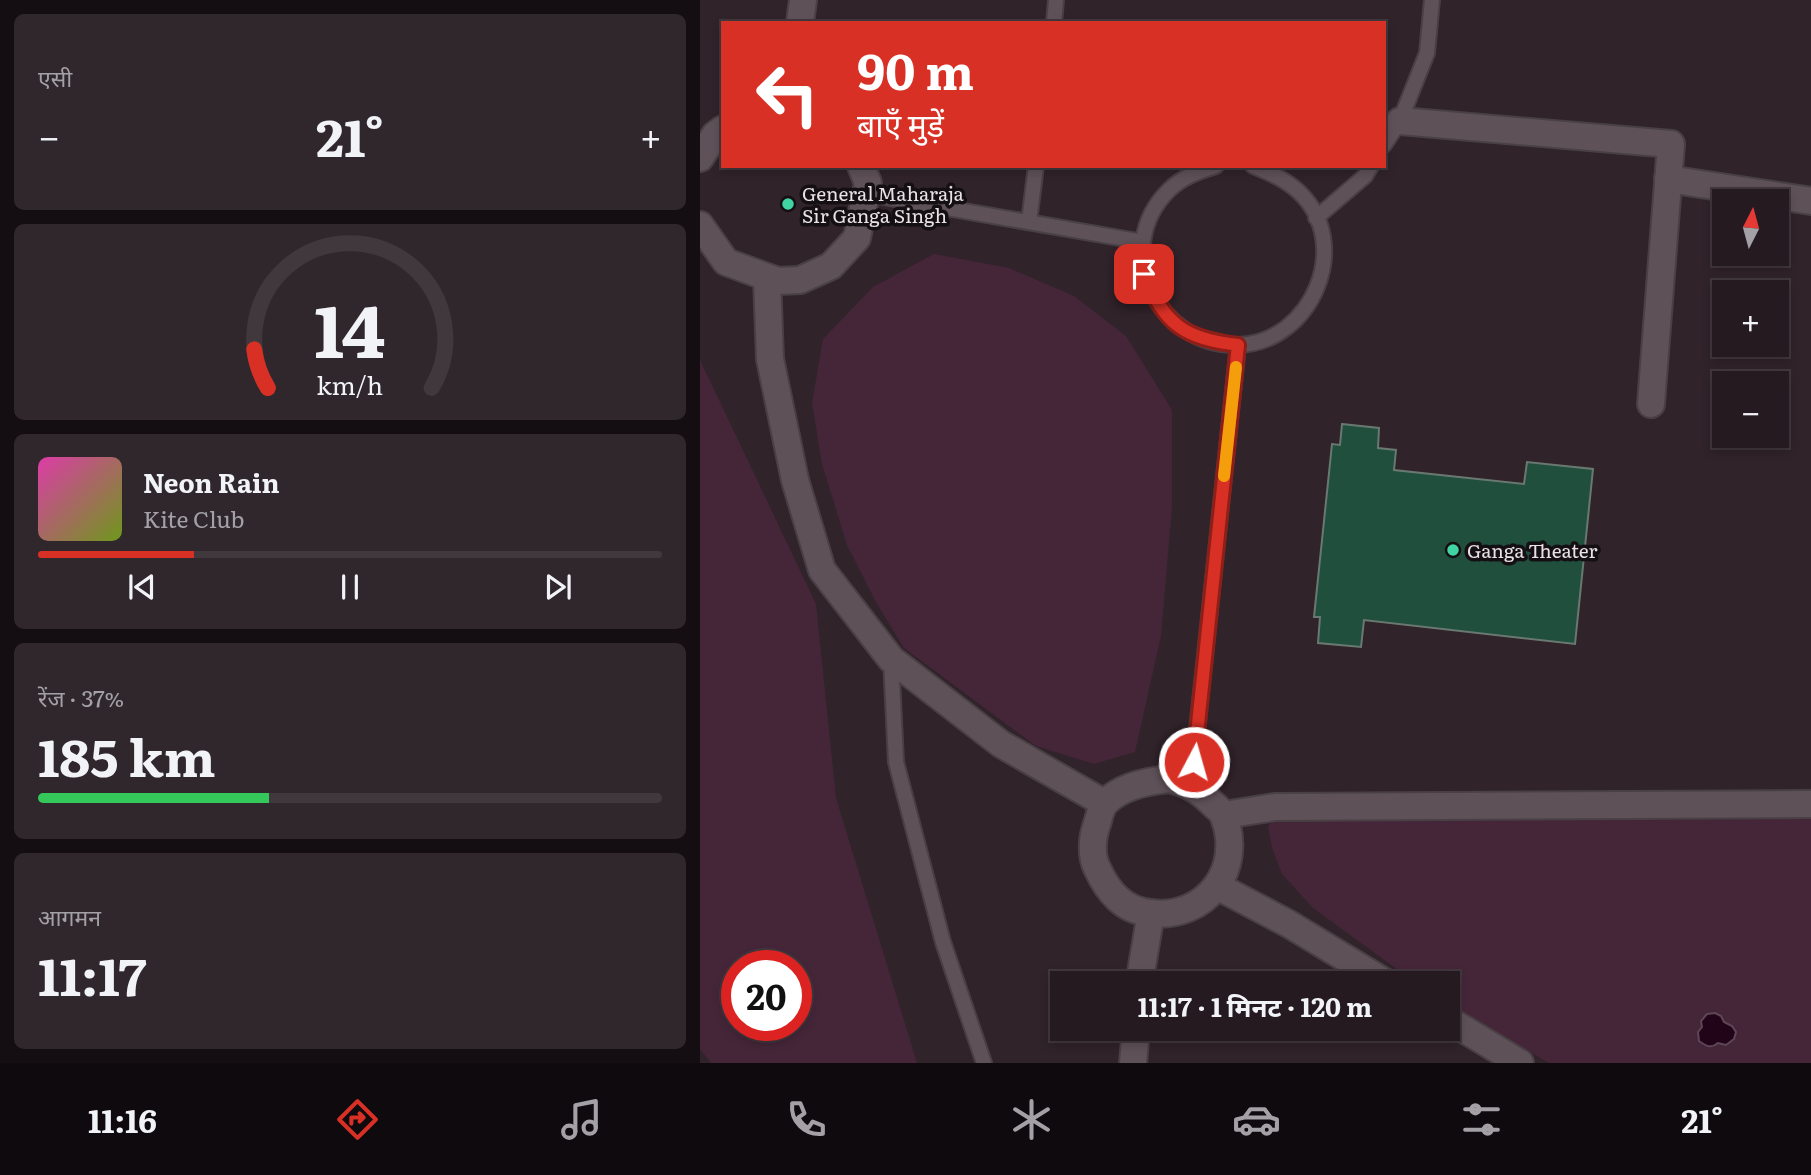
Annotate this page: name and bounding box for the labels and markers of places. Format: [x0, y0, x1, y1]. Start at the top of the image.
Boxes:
place label: General Maharaja Sir Ganga Singh [802, 179, 965, 229]
marker: General Maharaja Sir Ganga Singh [780, 196, 796, 212]
pin [1114, 244, 1174, 304]
place label: Ganga Theater [1467, 536, 1597, 564]
marker: Ganga Theater [1445, 542, 1461, 558]

